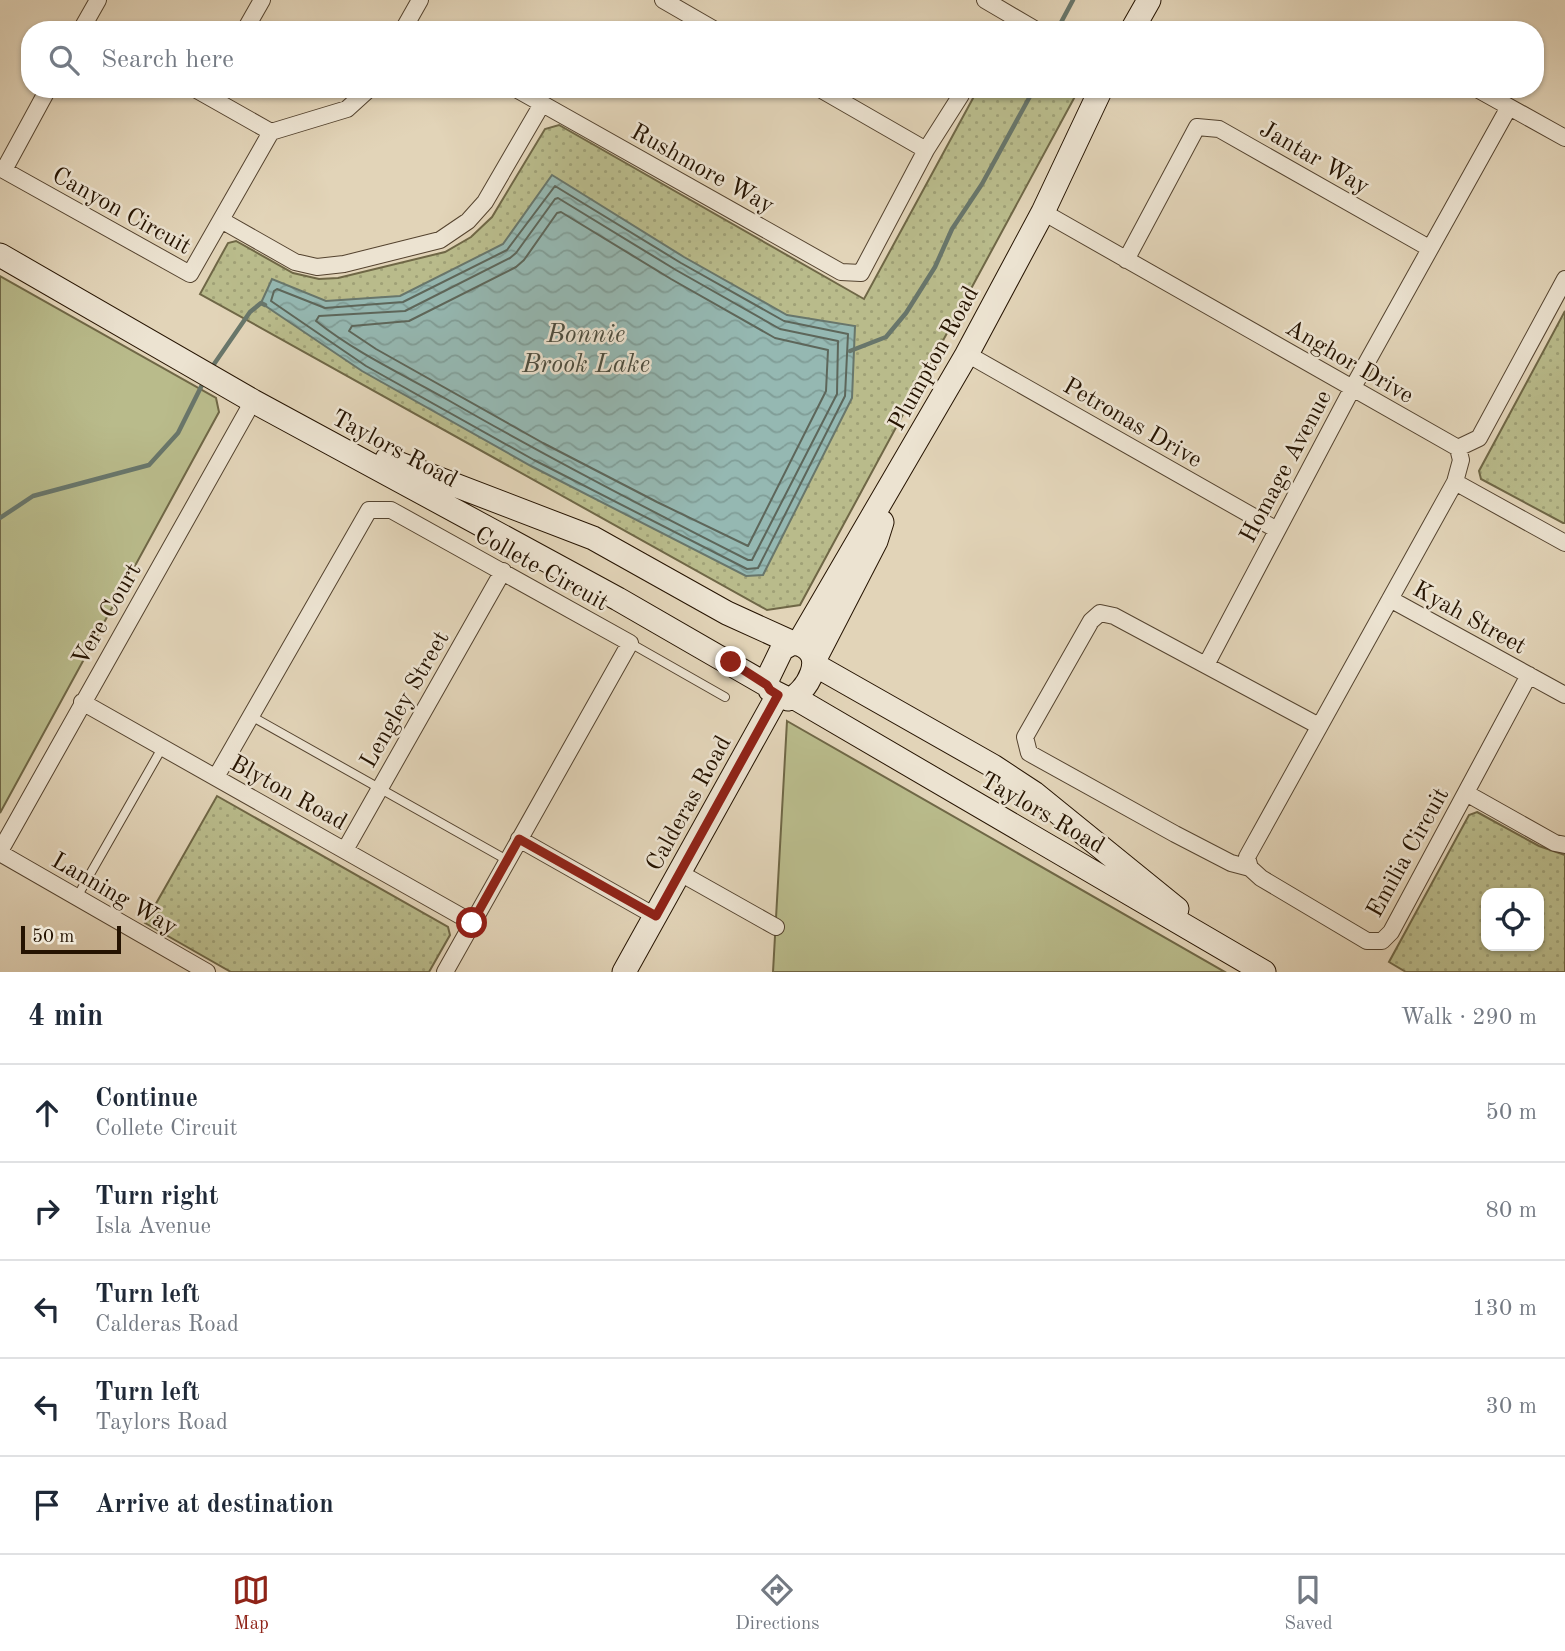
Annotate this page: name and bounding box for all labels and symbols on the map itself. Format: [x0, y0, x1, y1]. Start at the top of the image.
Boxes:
street label: Jantar Way [1255, 118, 1373, 200]
street label: Rushmore Way [626, 120, 778, 219]
street label: Canyon Circuit [48, 164, 194, 260]
street label: Plumpton Road [885, 283, 984, 435]
street label: Anghor Drive [1281, 316, 1417, 409]
water label: Bonnie Brook Lake [521, 322, 650, 378]
street label: Petronas Drive [1059, 374, 1205, 473]
street label: Homage Avenue [1237, 387, 1337, 547]
street label: Taylors Road [327, 407, 461, 493]
street label: Collete Circuit [470, 523, 612, 616]
street label: Vere Court [69, 560, 147, 670]
street label: Kyah Street [1408, 578, 1530, 660]
street label: Lengley Street [357, 627, 455, 773]
route end [715, 646, 746, 677]
street label: Calderas Road [643, 732, 737, 876]
street label: Blyton Road [226, 752, 350, 836]
street label: Taylors Road [976, 769, 1108, 859]
street label: Emilia Circuit [1363, 784, 1454, 922]
street label: Lanning Way [47, 849, 181, 940]
route start [456, 907, 487, 938]
scale bar [21, 923, 121, 955]

